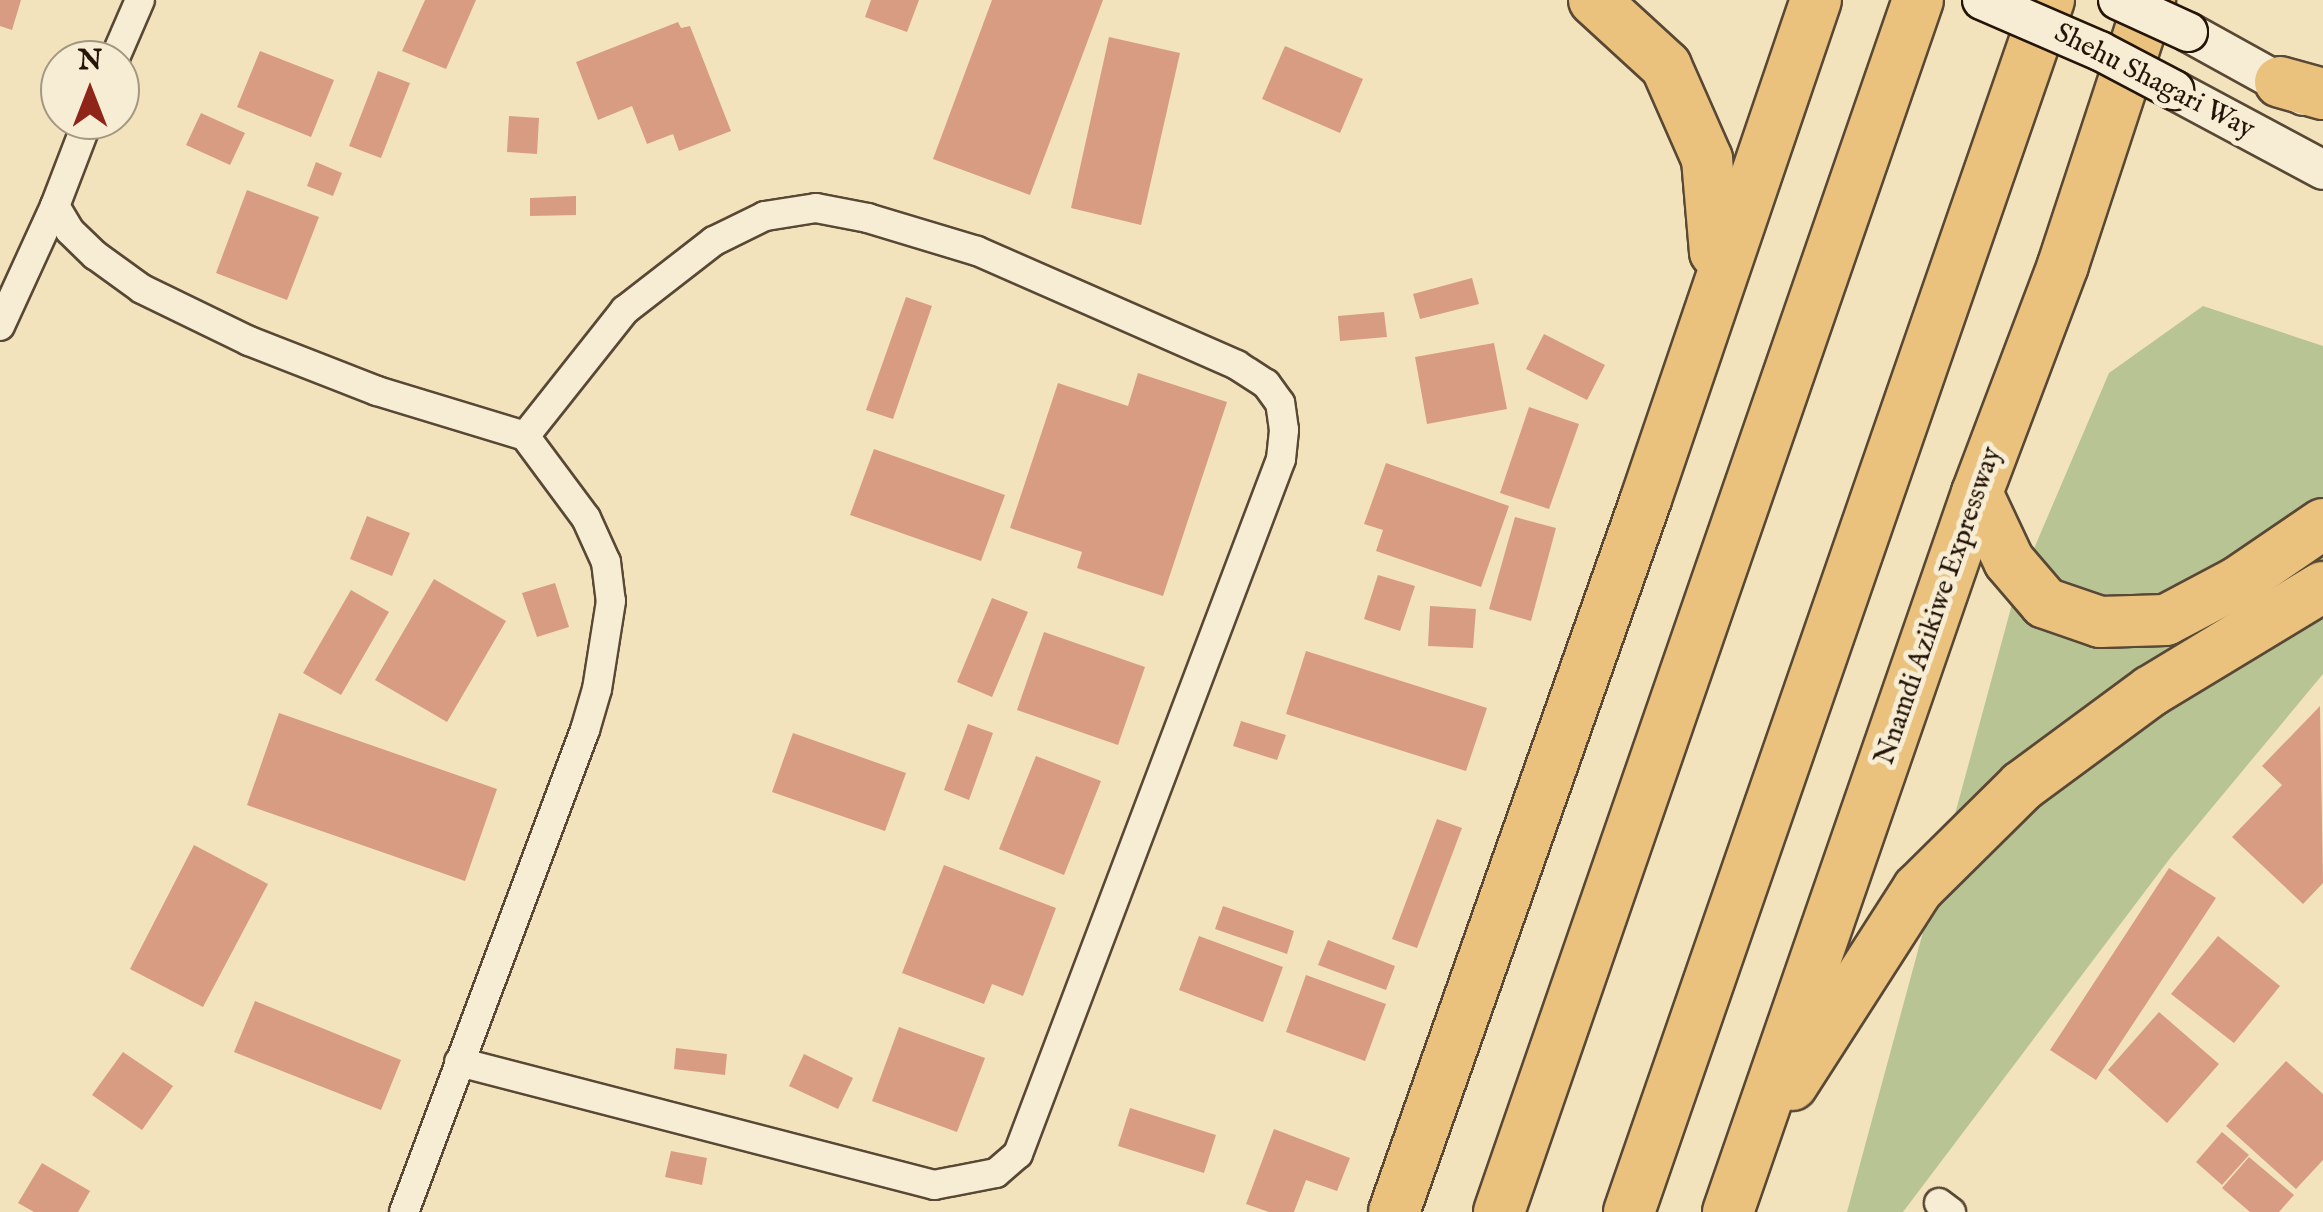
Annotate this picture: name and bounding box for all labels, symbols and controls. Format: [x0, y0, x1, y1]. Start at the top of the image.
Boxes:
street label: Shehu Shagari Way [2048, 17, 2260, 147]
north arrow [40, 40, 140, 140]
text: N [78, 44, 102, 79]
street label: Nnamdi Azikiwe Expressway [1869, 442, 2009, 770]

